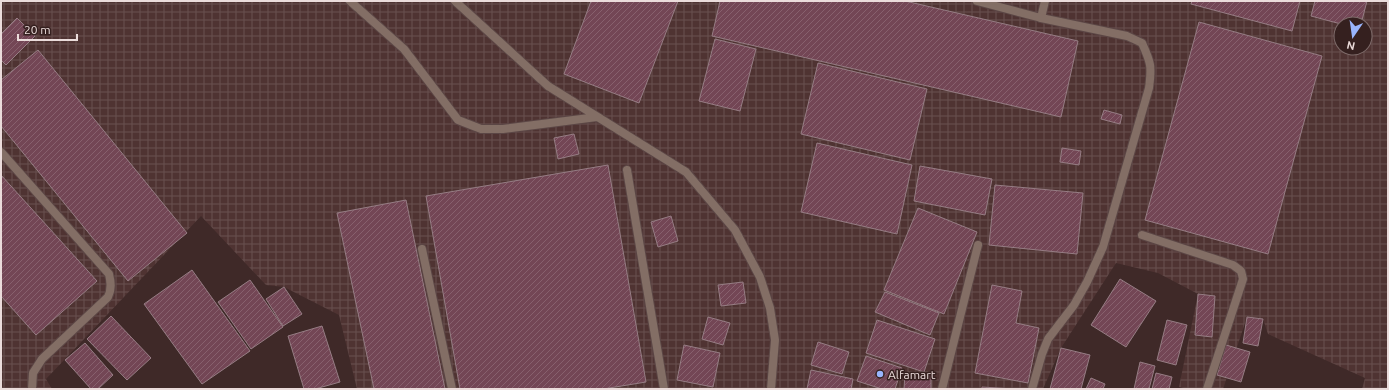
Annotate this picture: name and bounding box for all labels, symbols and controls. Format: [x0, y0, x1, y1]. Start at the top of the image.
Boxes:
scale bar [18, 16, 77, 42]
north arrow [1333, 16, 1373, 56]
text: 20 m [24, 23, 51, 36]
text: N [1345, 39, 1356, 53]
place label: Alfamart [888, 368, 936, 381]
marker: Alfamart [875, 369, 885, 379]

